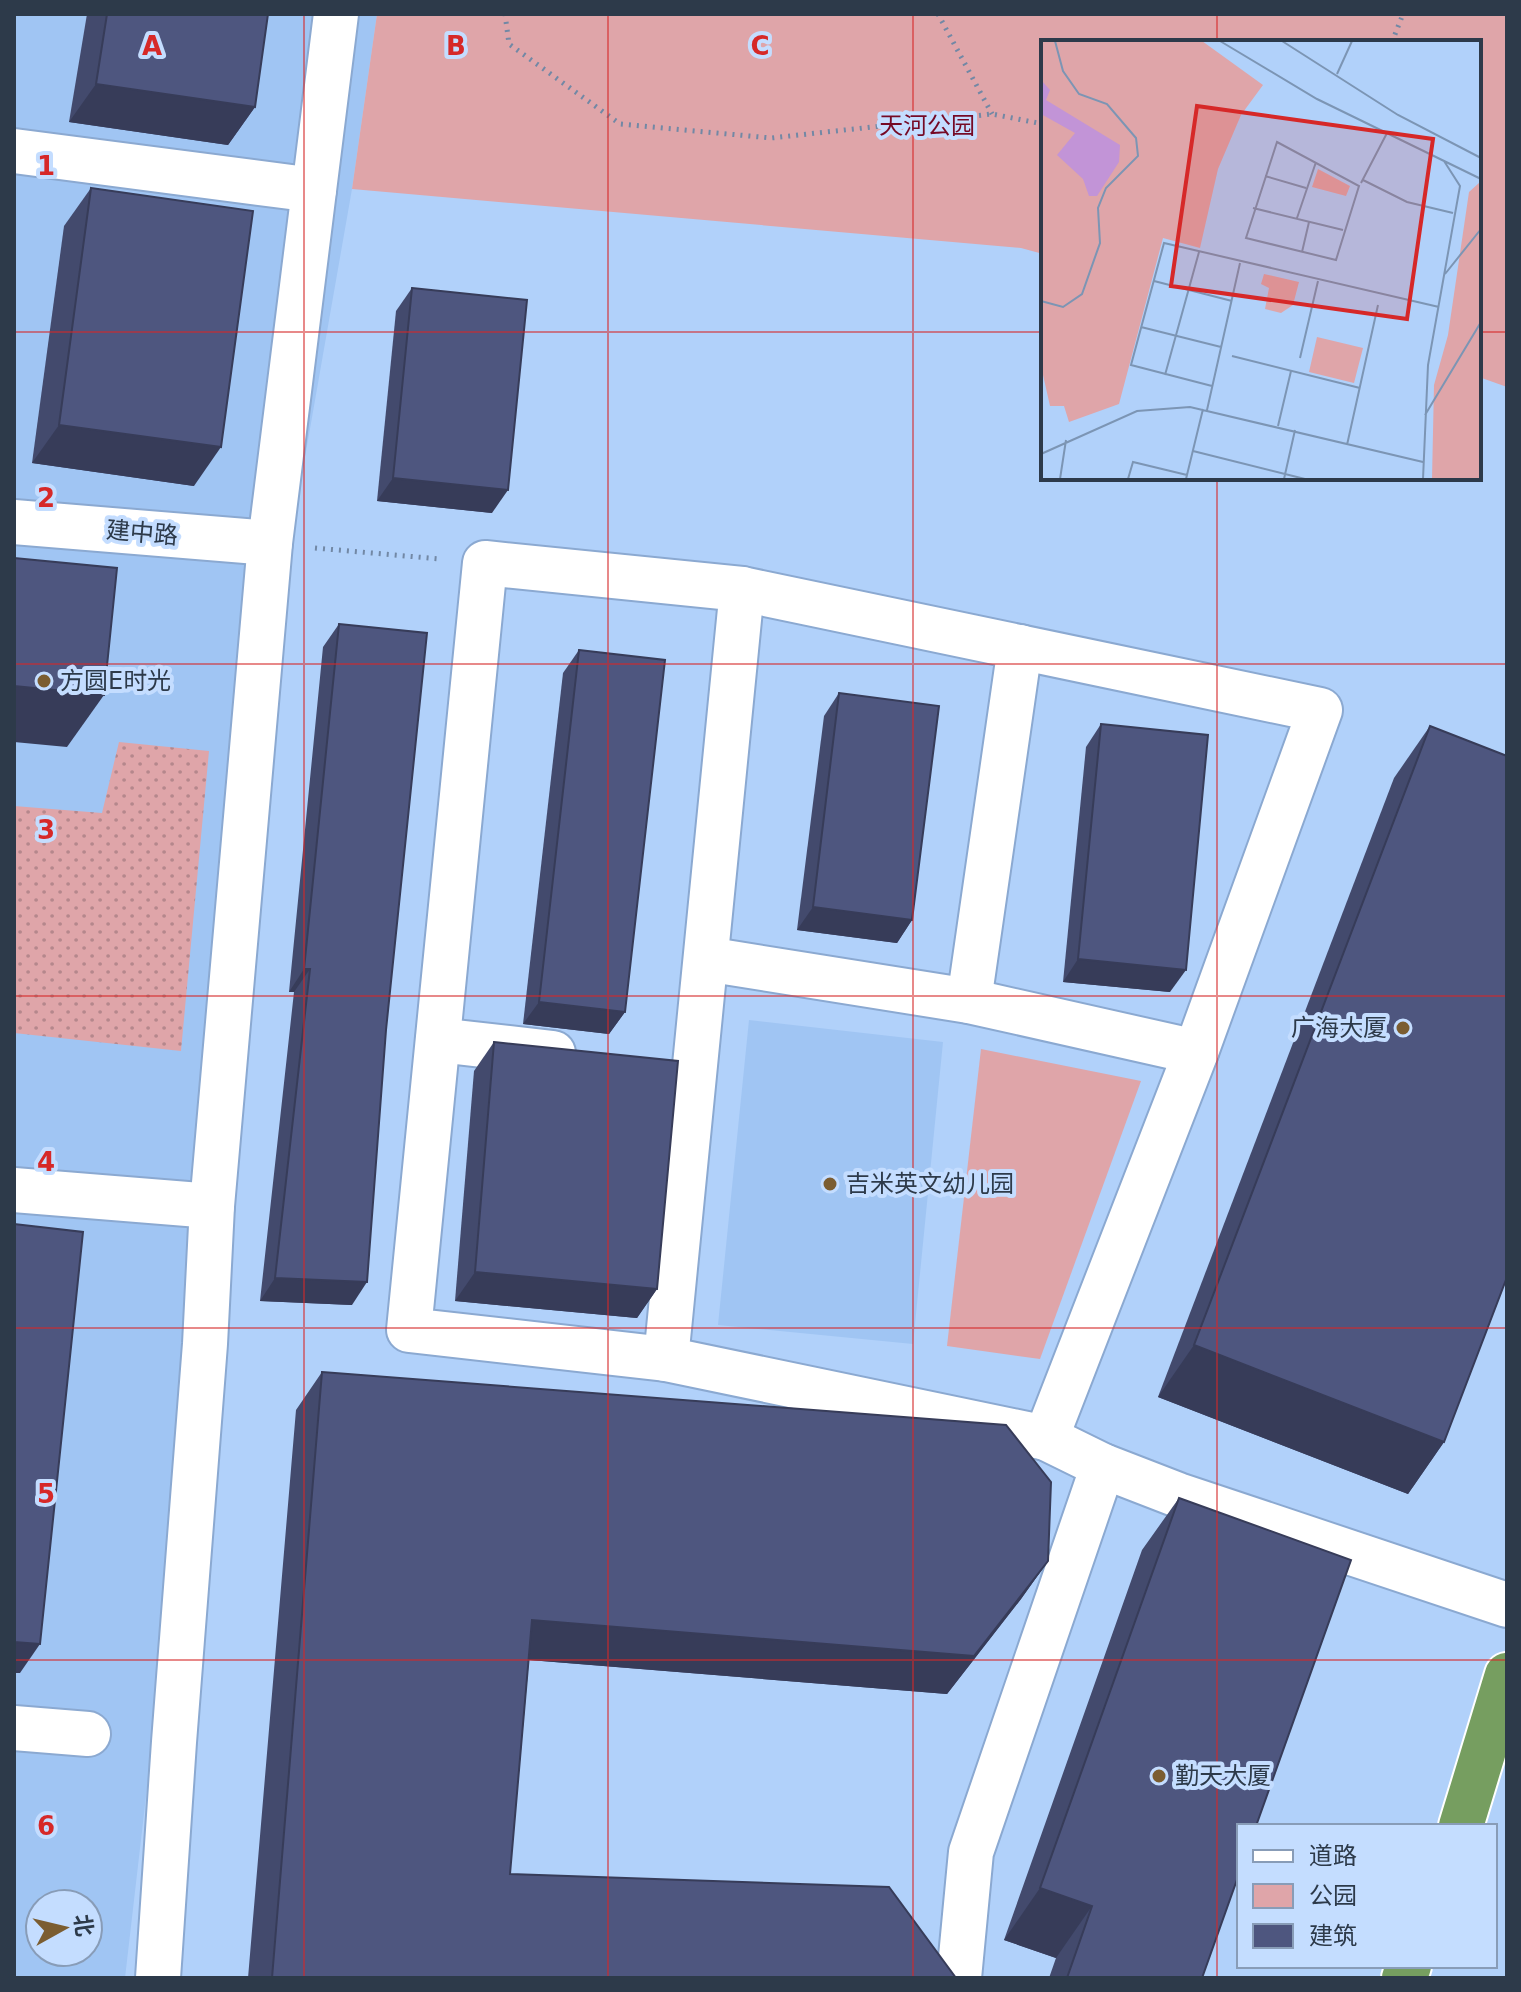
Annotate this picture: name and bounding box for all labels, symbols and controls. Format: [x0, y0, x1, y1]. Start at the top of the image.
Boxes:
text: A [142, 31, 162, 61]
text: B [446, 31, 466, 61]
text: C [750, 31, 770, 61]
inset map [1041, 40, 1481, 480]
park label: 天河公园 [879, 112, 975, 140]
text: 1 [37, 151, 55, 181]
text: 2 [37, 483, 55, 513]
street label: 建中路 [105, 516, 179, 550]
place label: 方圆E时光 [60, 667, 171, 695]
marker: 方圆E时光 [35, 672, 53, 690]
text: 3 [37, 815, 55, 845]
place label: 广海大厦 [1291, 1014, 1387, 1042]
marker: 广海大厦 [1394, 1019, 1412, 1037]
text: 4 [37, 1147, 55, 1177]
place label: 吉米英文幼儿园 [846, 1170, 1014, 1198]
marker: 吉米英文幼儿园 [821, 1175, 839, 1193]
text: 5 [37, 1479, 55, 1509]
place label: 勤天大厦 [1175, 1762, 1271, 1790]
marker: 勤天大厦 [1150, 1767, 1168, 1785]
text: 6 [37, 1811, 55, 1841]
legend [1237, 1824, 1497, 1968]
text: 道路 [1309, 1842, 1357, 1870]
text: 公园 [1309, 1882, 1357, 1910]
north arrow [24, 1888, 104, 1968]
text: 北 [69, 1913, 97, 1938]
text: 建筑 [1309, 1922, 1357, 1950]

